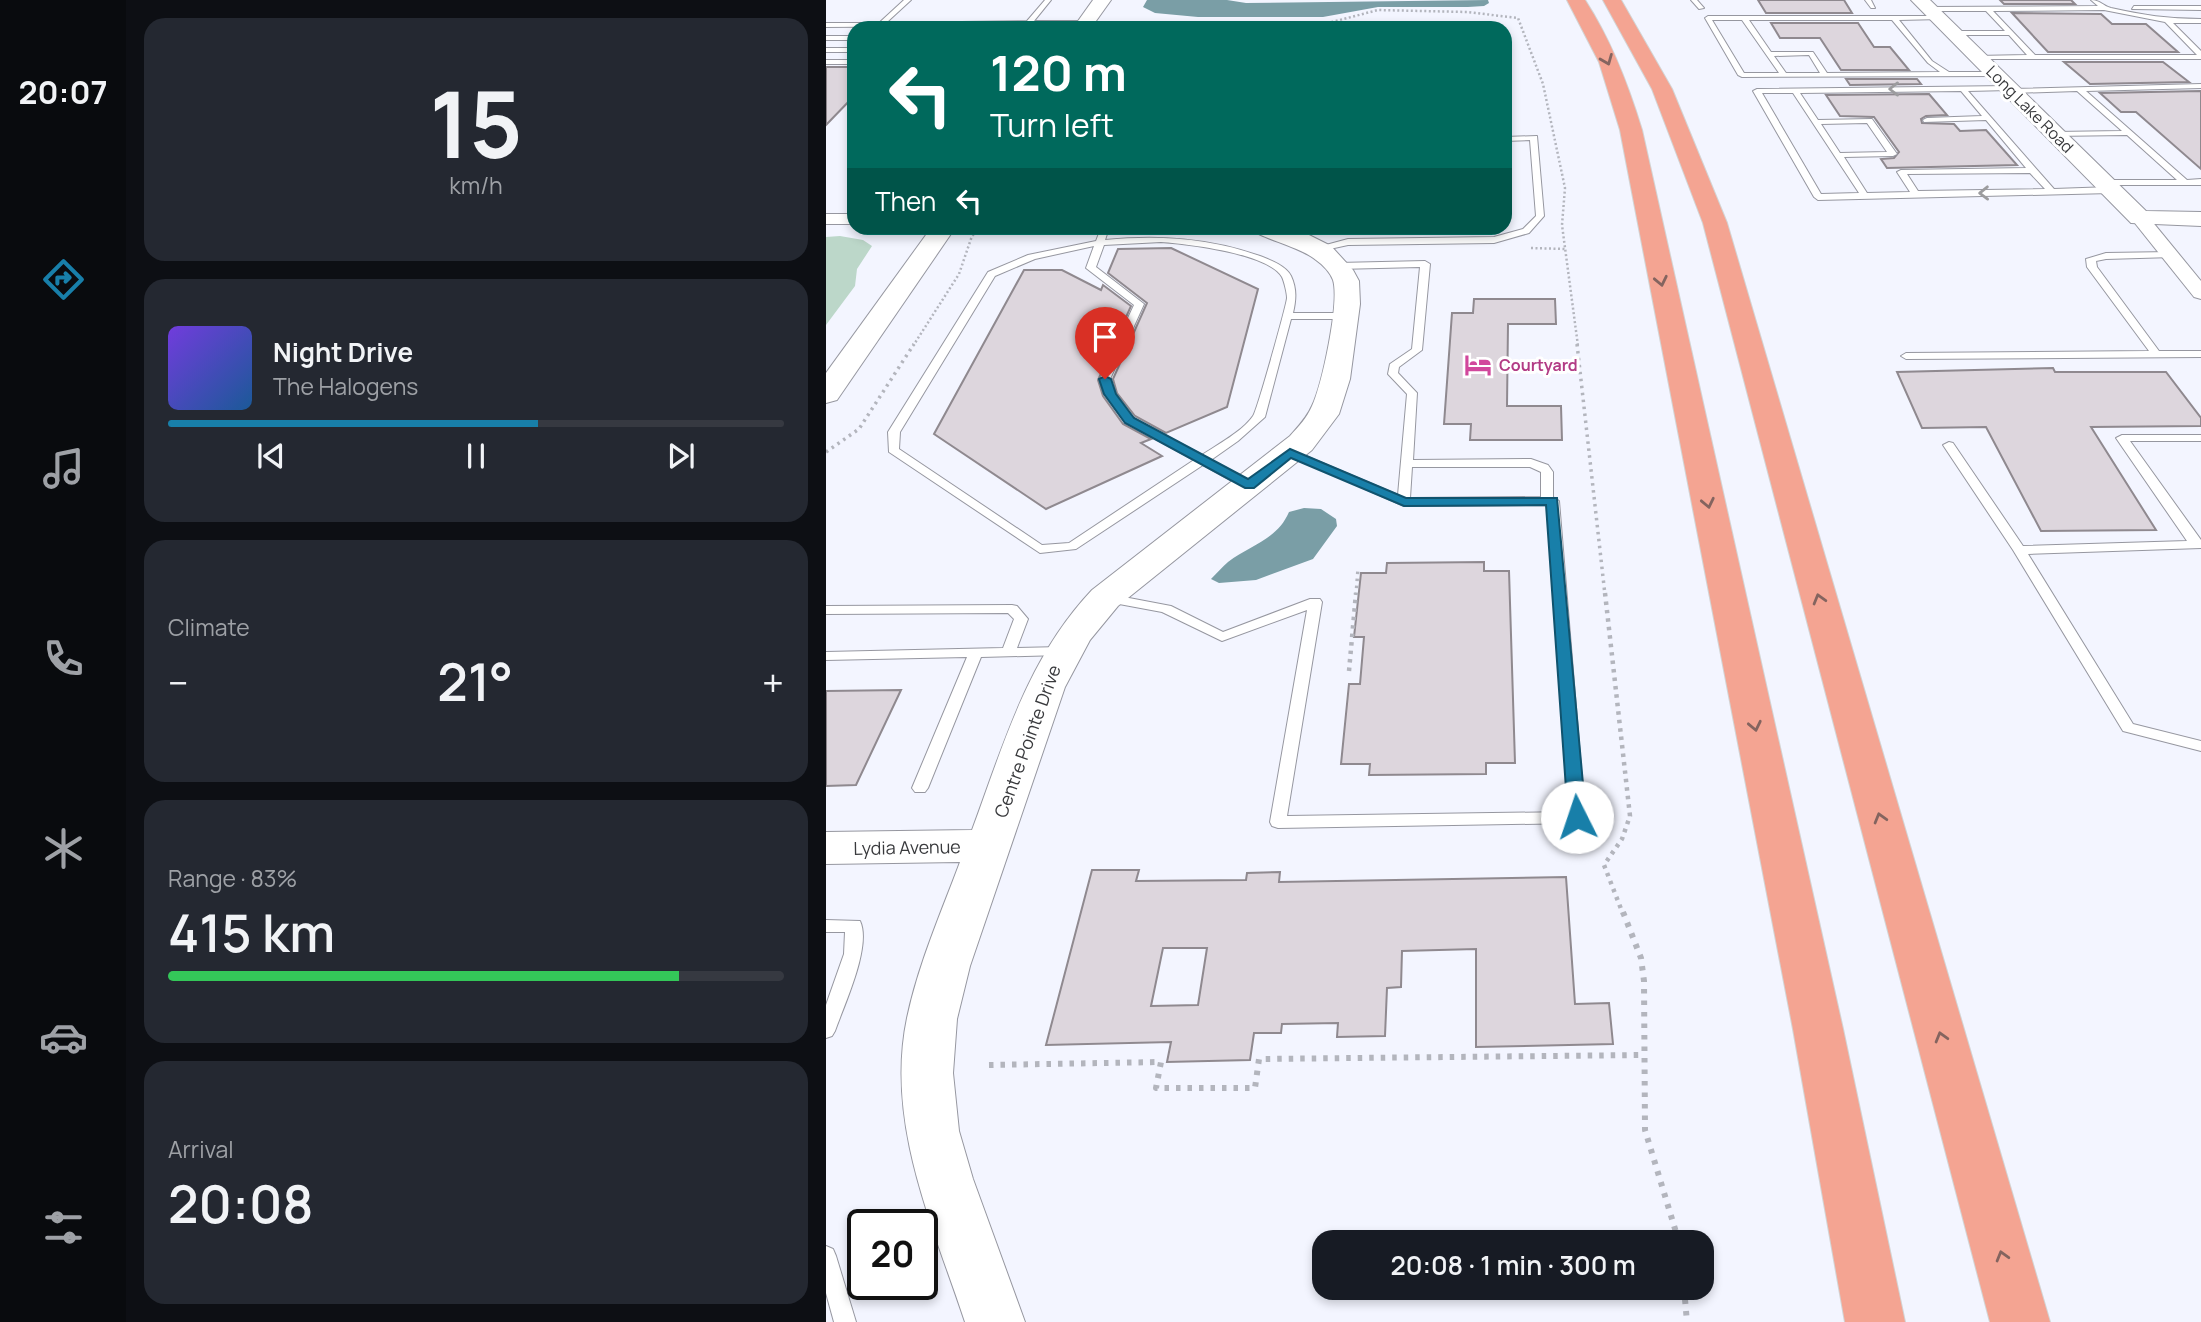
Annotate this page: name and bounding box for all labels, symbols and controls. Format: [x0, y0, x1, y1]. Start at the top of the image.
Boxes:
text: 120 m [990, 39, 1127, 106]
icon: left [875, 49, 966, 140]
one-way arrow [1599, 53, 1613, 65]
text: 15 [429, 61, 523, 185]
street label: Long Lake Road [1982, 61, 2078, 157]
text: 20:07 [18, 70, 108, 114]
one-way arrow [1889, 82, 1900, 97]
text: Turn left [990, 103, 1114, 147]
text: km/h [449, 169, 503, 201]
icon: left [950, 182, 988, 220]
text: Then [875, 183, 936, 219]
one-way arrow [1978, 185, 1989, 201]
icon: directions [39, 255, 88, 304]
one-way arrow [1652, 275, 1667, 287]
pin [1075, 307, 1135, 379]
icon: arrive [1086, 318, 1124, 356]
text: Night Drive [273, 334, 413, 370]
hotel icon: Courtyard [1463, 350, 1493, 380]
place label: Courtyard [1499, 354, 1578, 376]
text: The Halogens [273, 370, 418, 402]
icon: previous [252, 437, 290, 475]
icon: pause [457, 437, 495, 475]
icon: next [662, 437, 700, 475]
icon: music [39, 444, 88, 493]
one-way arrow [1699, 497, 1714, 509]
one-way arrow [1813, 593, 1828, 605]
text: Climate [168, 611, 250, 643]
icon: phone [39, 634, 88, 683]
text: 21° [437, 646, 513, 717]
text: − [168, 656, 189, 708]
text: + [762, 656, 784, 708]
street label: Centre Pointe Drive [988, 661, 1066, 821]
one-way arrow [1746, 720, 1761, 732]
position arrow [1540, 780, 1614, 854]
one-way arrow [1874, 812, 1889, 824]
icon: climate [39, 824, 88, 873]
street label: Lydia Avenue [853, 834, 961, 860]
text: Range · 83% [168, 862, 297, 894]
text: 415 km [168, 897, 335, 968]
icon: car [39, 1013, 88, 1062]
one-way arrow [1935, 1031, 1949, 1043]
text: Arrival [168, 1133, 234, 1165]
text: 20:08 [168, 1168, 314, 1239]
icon: filters [39, 1203, 88, 1252]
speed limit sign: 20 [847, 1209, 938, 1300]
text: 20:08 · 1 min · 300 m [1390, 1247, 1636, 1283]
one-way arrow [1996, 1250, 2010, 1262]

